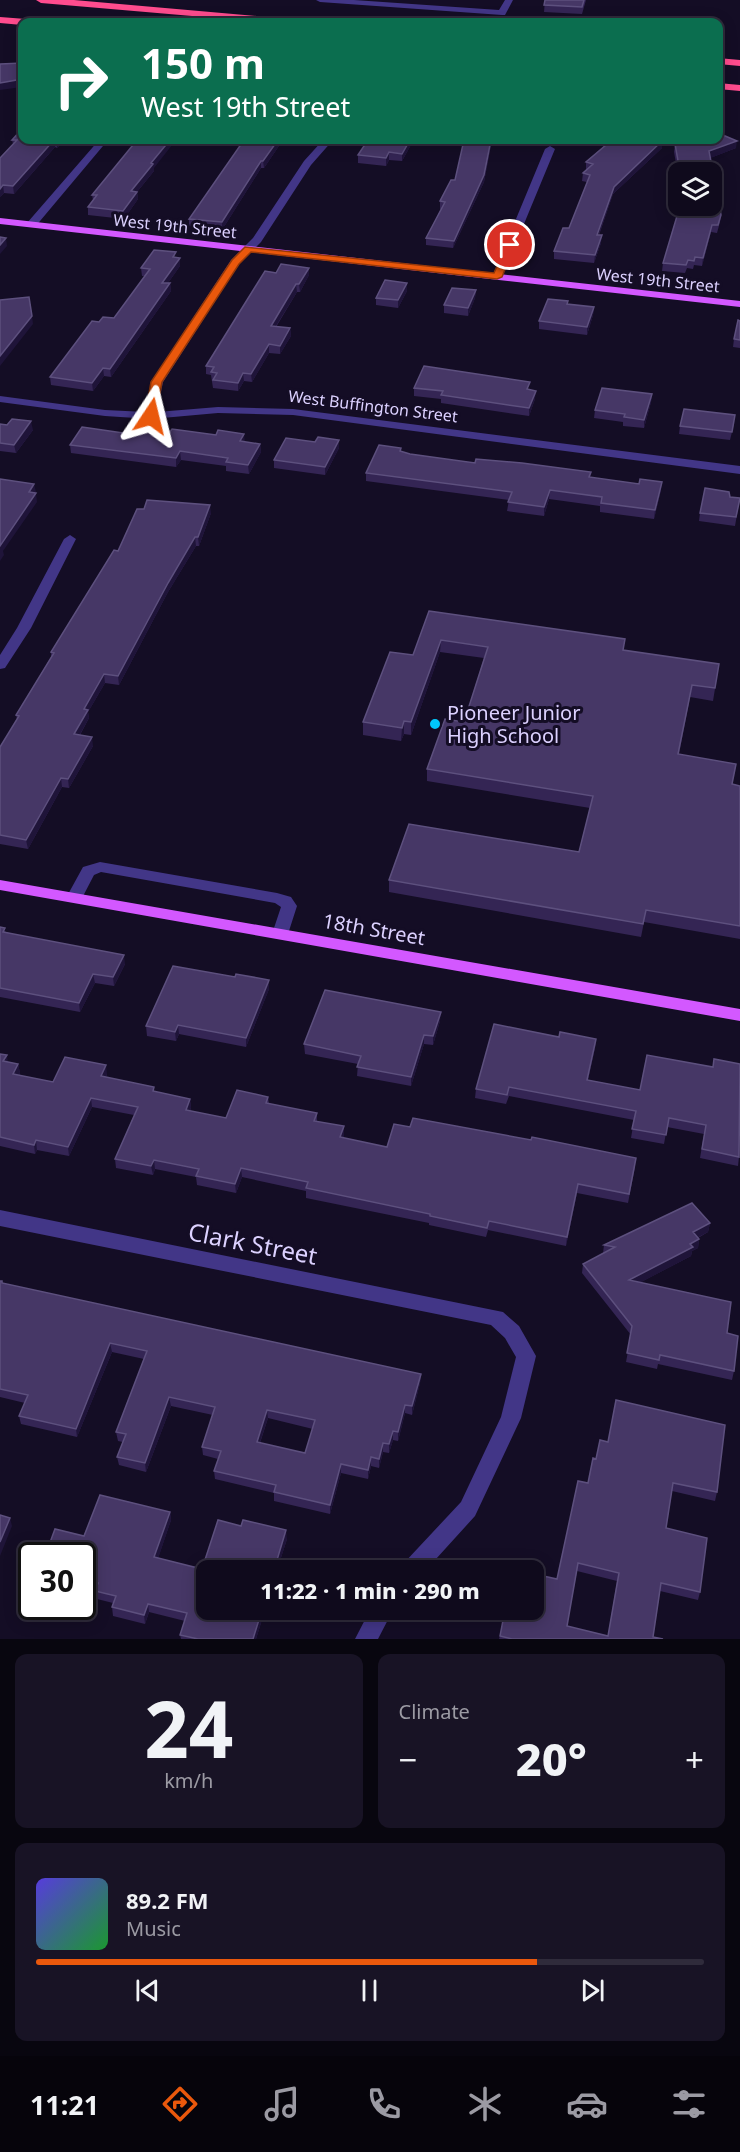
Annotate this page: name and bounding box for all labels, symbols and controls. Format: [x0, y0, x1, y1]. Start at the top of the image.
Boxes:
text: 150 m [141, 34, 265, 91]
icon: right [42, 42, 120, 120]
text: West 19th Street [141, 88, 350, 125]
map controls [668, 162, 722, 216]
button: layers [668, 162, 722, 216]
street label: West 19th Street [112, 209, 238, 243]
pin [484, 219, 535, 270]
icon: arrive [493, 228, 526, 261]
street label: West 19th Street [595, 263, 721, 297]
position arrow [119, 384, 183, 448]
street label: West Buffington Street [287, 385, 459, 427]
place label: Pioneer Junior High School [447, 699, 580, 749]
marker: Pioneer Junior High School [428, 717, 442, 731]
street label: 18th Street [321, 907, 427, 951]
street label: Clark Street [186, 1214, 321, 1272]
speed limit sign: 30 [18, 1542, 96, 1620]
text: 11:22 · 1 min · 290 m [260, 1575, 480, 1605]
text: 24 [144, 1675, 233, 1781]
text: Climate [399, 1698, 470, 1725]
text: 20° [516, 1728, 587, 1789]
text: − [399, 1737, 417, 1782]
text: + [685, 1737, 704, 1782]
text: km/h [164, 1767, 213, 1794]
text: 89.2 FM [126, 1885, 208, 1915]
text: Music [126, 1915, 181, 1942]
icon: previous [131, 1974, 164, 2007]
icon: pause [353, 1974, 386, 2007]
icon: next [576, 1974, 609, 2007]
icon: directions [159, 2083, 201, 2125]
icon: music [261, 2083, 303, 2125]
icon: phone [363, 2083, 405, 2125]
icon: climate [464, 2083, 506, 2125]
icon: car [566, 2083, 608, 2125]
icon: filters [668, 2083, 710, 2125]
text: 11:21 [30, 2086, 99, 2123]

